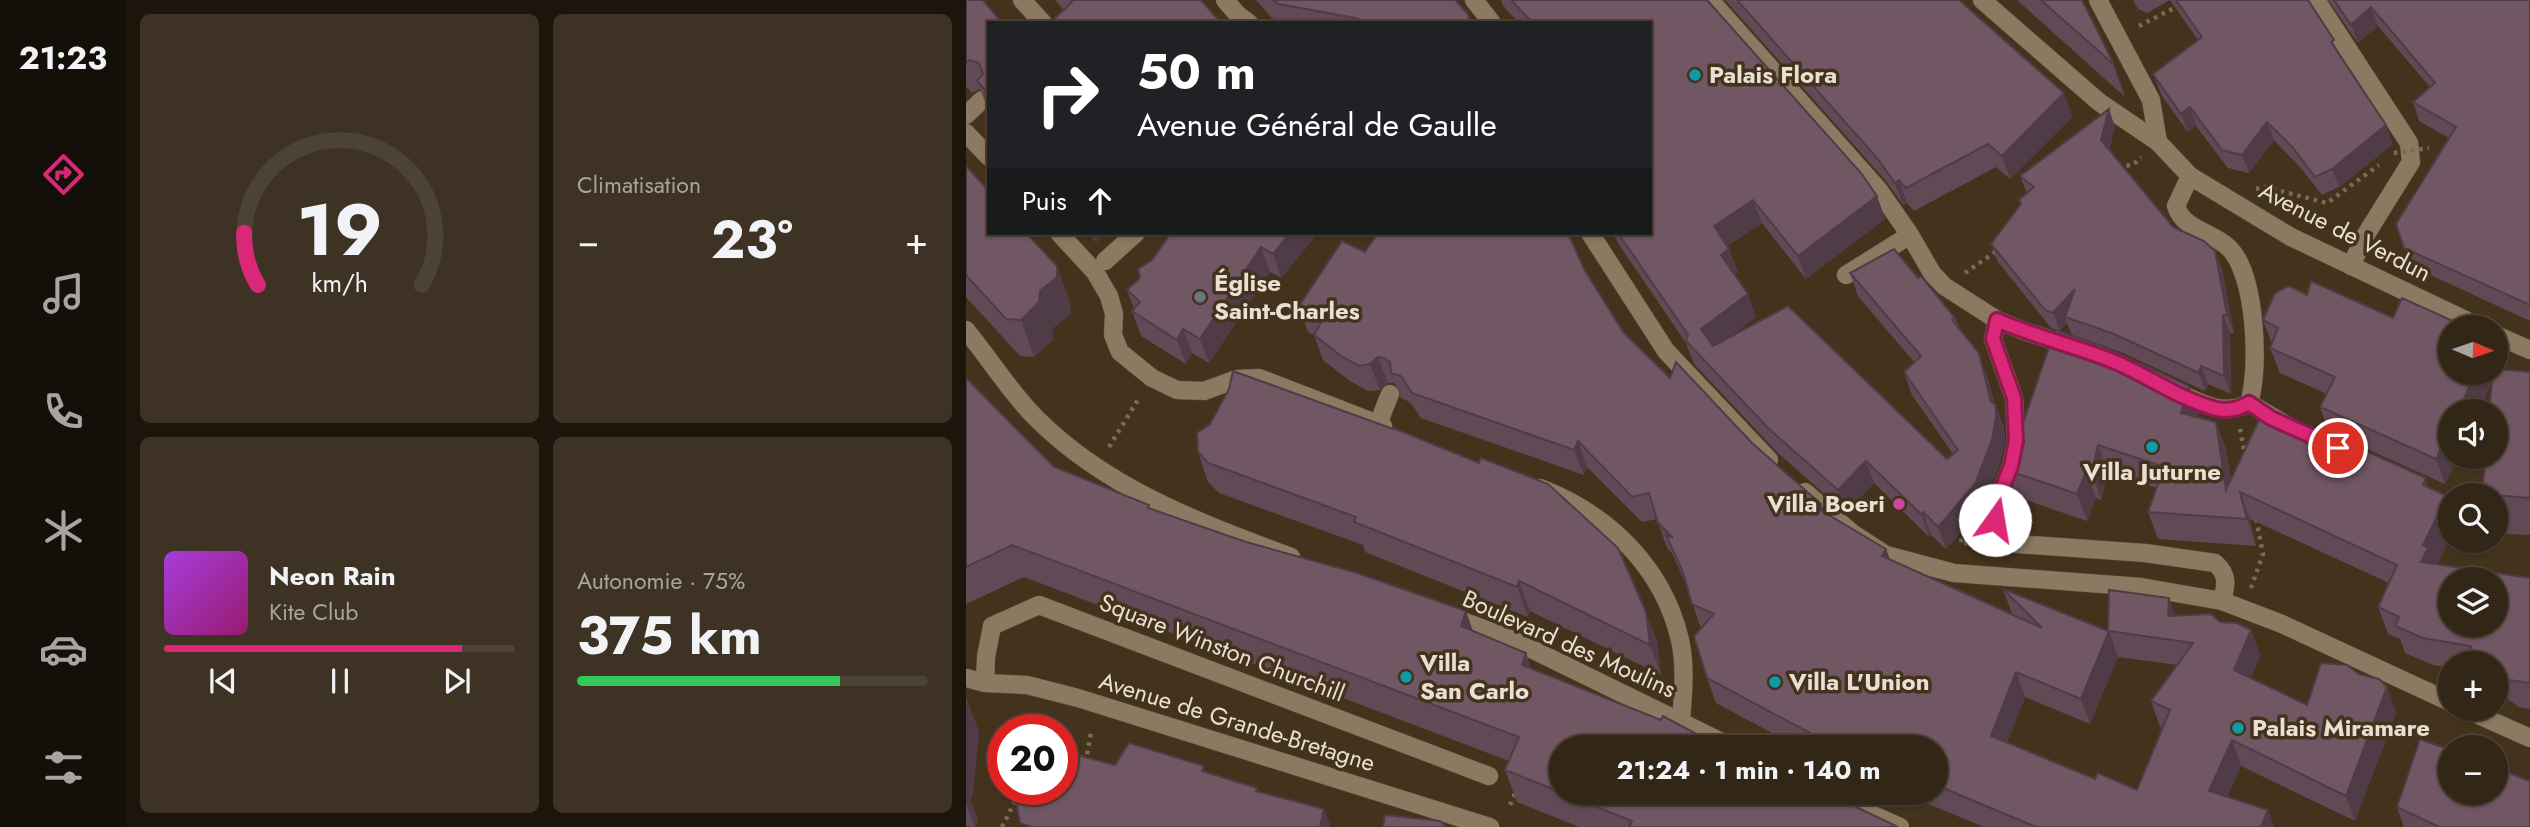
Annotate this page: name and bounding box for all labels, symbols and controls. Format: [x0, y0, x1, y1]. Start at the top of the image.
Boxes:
text: 21:23 [19, 35, 107, 81]
text: 50 m [1137, 37, 1256, 107]
icon: right [1022, 49, 1113, 140]
place label: Palais Flora [1709, 57, 1837, 92]
marker: Palais Flora [1687, 67, 1703, 83]
text: Avenue Général de Gaulle [1137, 102, 1497, 148]
icon: directions [39, 150, 88, 199]
text: Climatisation [577, 168, 701, 202]
street label: Avenue de Verdun [2253, 173, 2437, 290]
text: 19 [297, 177, 382, 282]
text: Puis [1022, 182, 1067, 220]
icon: ahead [1081, 182, 1119, 220]
text: 23° [711, 202, 793, 278]
text: − [577, 213, 599, 268]
text: + [905, 213, 928, 268]
text: km/h [311, 264, 368, 300]
place label: Église Saint-Charles [1214, 265, 1360, 328]
icon: music [39, 269, 88, 318]
marker: Église Saint-Charles [1192, 289, 1208, 305]
north arrow [2438, 315, 2508, 385]
map controls [2438, 315, 2508, 805]
icon: phone [39, 387, 88, 436]
button: sound [2438, 399, 2508, 469]
pin [2308, 418, 2368, 478]
icon: arrive [2319, 429, 2357, 467]
marker: Villa Juturne [2144, 439, 2160, 455]
place label: Villa Juturne [2082, 454, 2221, 489]
position arrow [1958, 483, 2032, 557]
button: search [2438, 483, 2508, 553]
place label: Villa Boeri [1766, 486, 1885, 521]
marker: Villa Boeri [1891, 496, 1907, 512]
icon: climate [39, 506, 88, 555]
text: Neon Rain [269, 557, 396, 595]
text: Autonomie · 75% [577, 564, 745, 598]
button: layers [2438, 567, 2508, 637]
street label: Boulevard des Moulins [1457, 581, 1681, 706]
street label: Square Winston Churchill [1094, 585, 1350, 710]
text: Kite Club [269, 595, 358, 629]
text: 375 km [577, 598, 762, 674]
icon: car [39, 625, 88, 674]
place label: Villa San Carlo [1419, 645, 1529, 708]
button: + [2438, 651, 2508, 721]
icon: previous [204, 662, 242, 700]
icon: pause [321, 662, 359, 700]
icon: next [438, 662, 476, 700]
street label: Avenue de Grande-Bretagne [1095, 663, 1379, 780]
place label: Villa L'Union [1788, 664, 1929, 699]
marker: Villa San Carlo [1398, 669, 1414, 685]
marker: Villa L'Union [1767, 674, 1783, 690]
place label: Palais Miramare [2252, 710, 2430, 745]
speed limit sign: 20 [987, 714, 1078, 805]
marker: Palais Miramare [2230, 720, 2246, 736]
button: − [2438, 735, 2508, 805]
icon: filters [39, 743, 88, 792]
text: 21:24 · 1 min · 140 m [1616, 751, 1881, 789]

